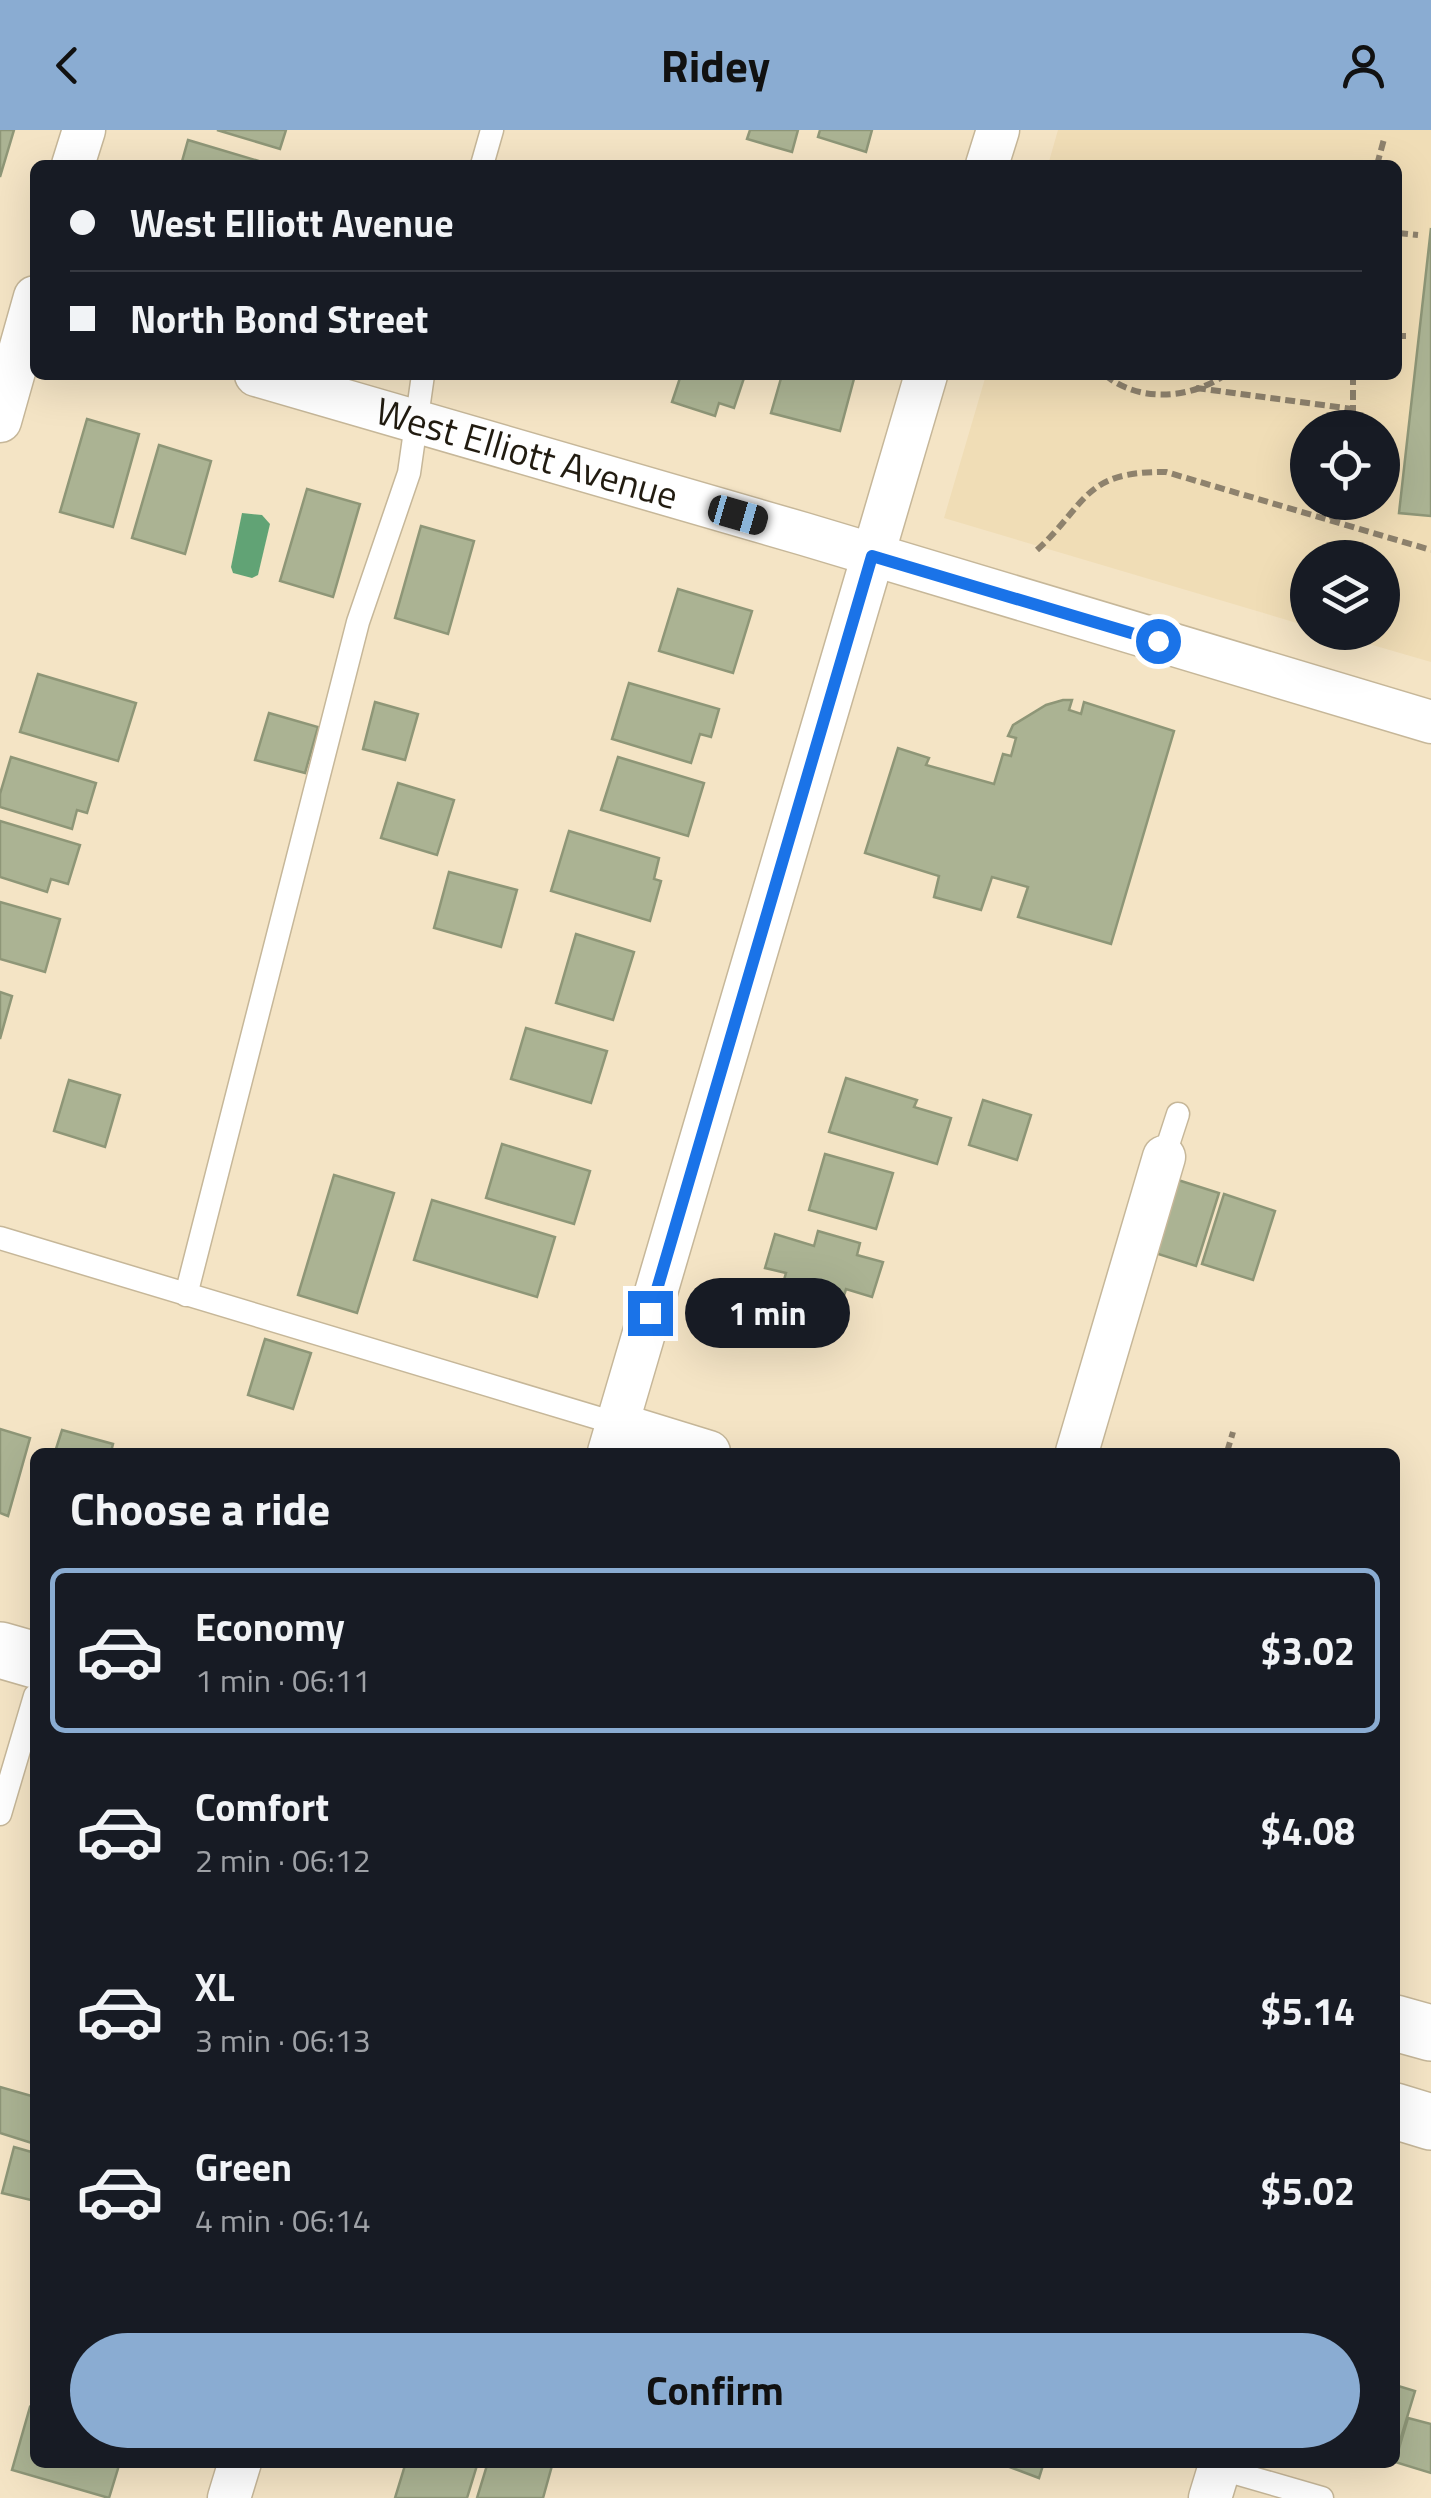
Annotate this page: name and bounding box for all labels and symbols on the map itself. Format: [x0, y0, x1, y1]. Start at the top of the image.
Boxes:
street label: West Elliott Avenue [369, 381, 685, 524]
car [705, 492, 771, 538]
route start [1136, 619, 1181, 664]
callout: 1 min [685, 1278, 850, 1348]
route end [628, 1291, 673, 1336]

